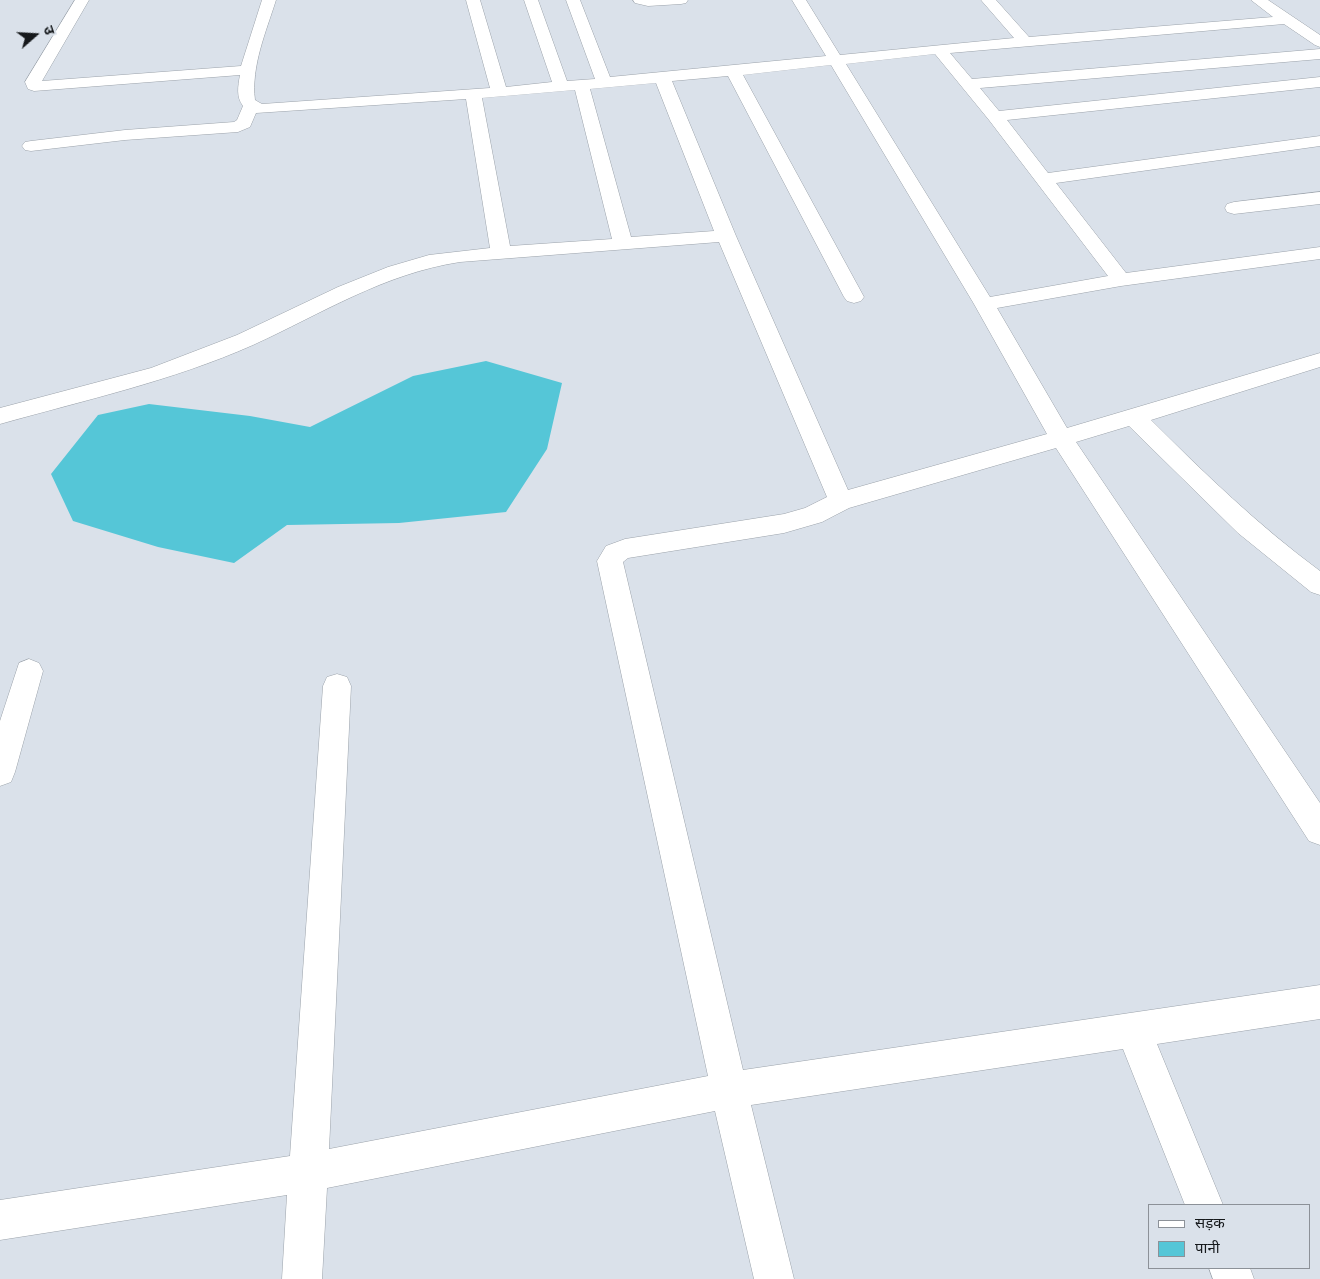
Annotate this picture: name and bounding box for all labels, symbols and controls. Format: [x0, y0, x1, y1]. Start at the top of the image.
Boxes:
north arrow [10, 10, 60, 60]
text: उ [39, 23, 59, 37]
legend [1148, 1204, 1310, 1269]
text: सड़क [1195, 1213, 1225, 1232]
text: पानी [1195, 1238, 1220, 1257]

